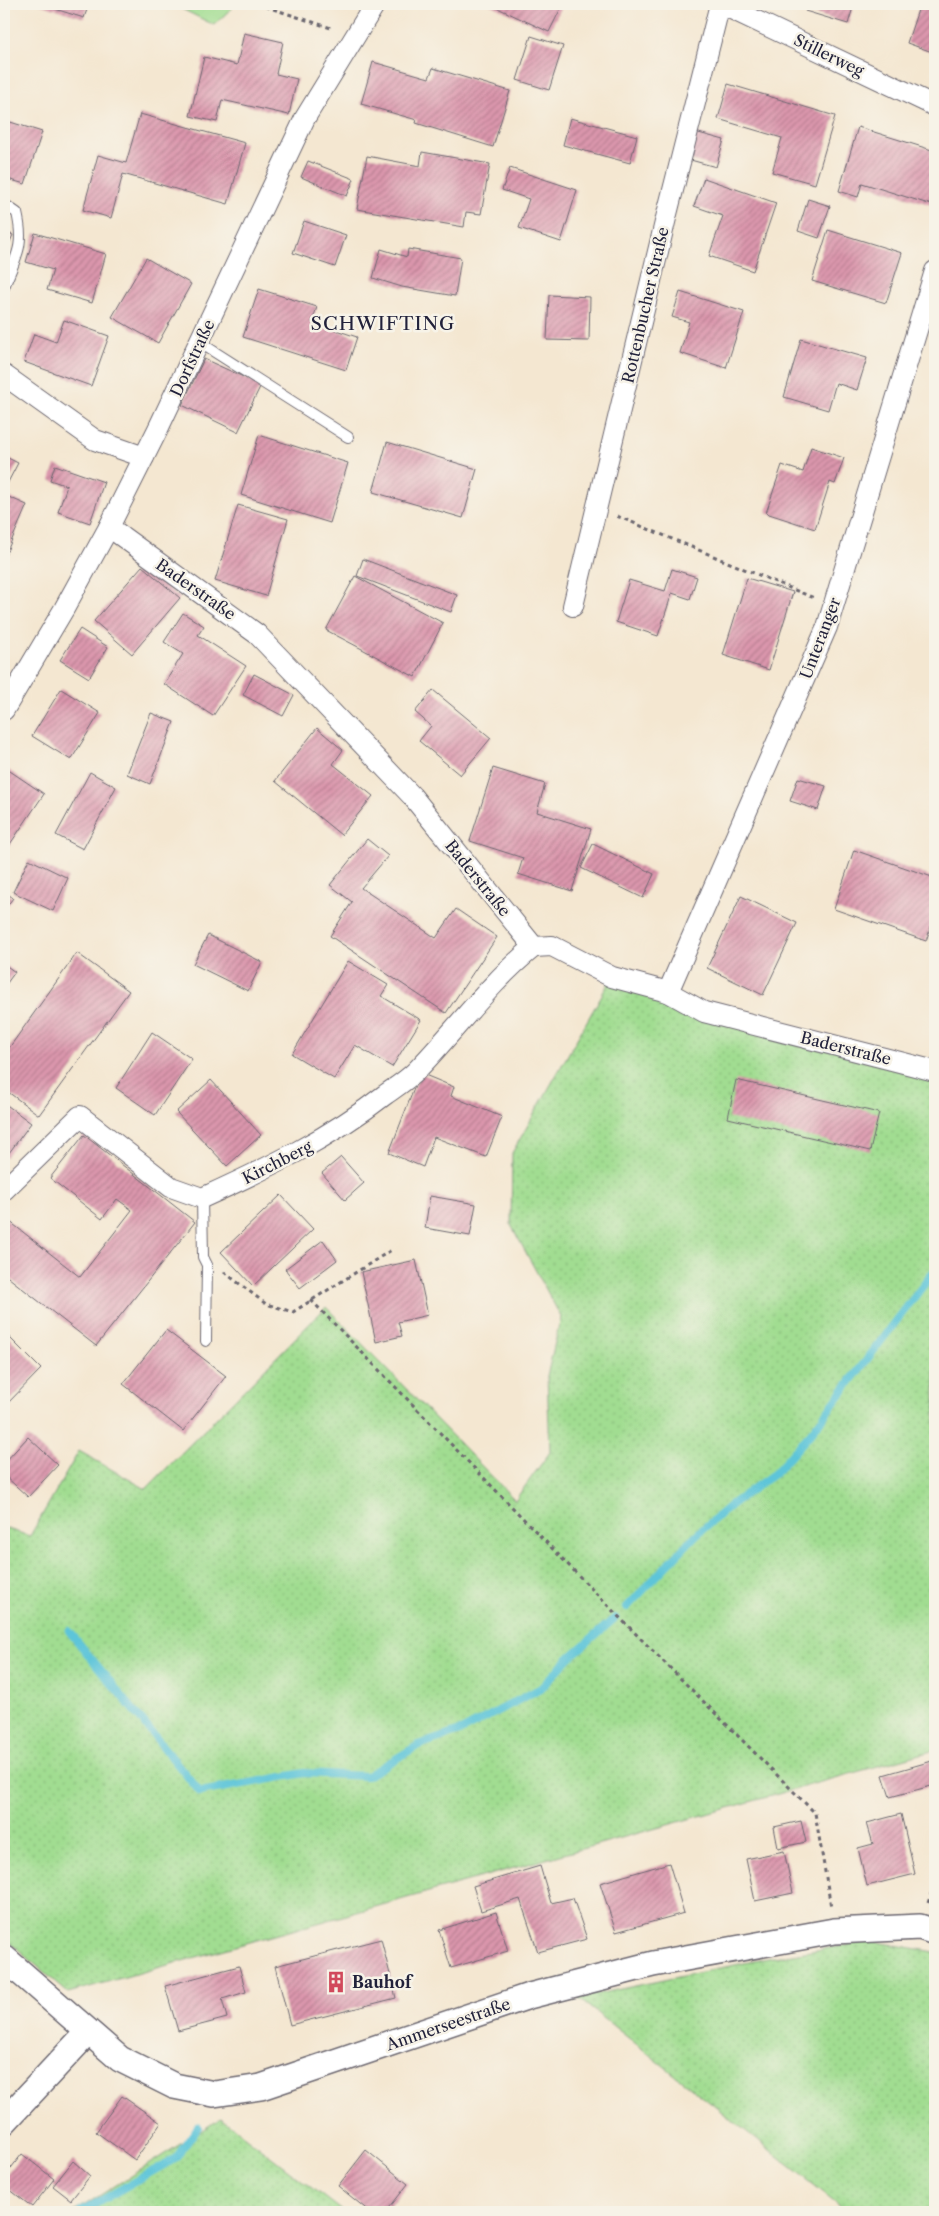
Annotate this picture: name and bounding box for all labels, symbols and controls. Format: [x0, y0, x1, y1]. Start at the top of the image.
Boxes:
street label: Stillerweg [791, 29, 868, 81]
street label: Rottenbucher Straße [617, 225, 673, 385]
district label: SCHWIFTING [311, 312, 455, 335]
street label: Dorfstraße [165, 316, 219, 400]
street label: Baderstraße [152, 554, 240, 624]
street label: Unteranger [795, 594, 845, 682]
street label: Baderstraße [441, 836, 515, 920]
street label: Baderstraße [799, 1027, 893, 1069]
street label: Kirchberg [239, 1136, 316, 1188]
building icon: Bauhof [323, 1969, 349, 1995]
place label: Bauhof [352, 1972, 414, 1992]
street label: Ammerseestraße [382, 1993, 513, 2055]

